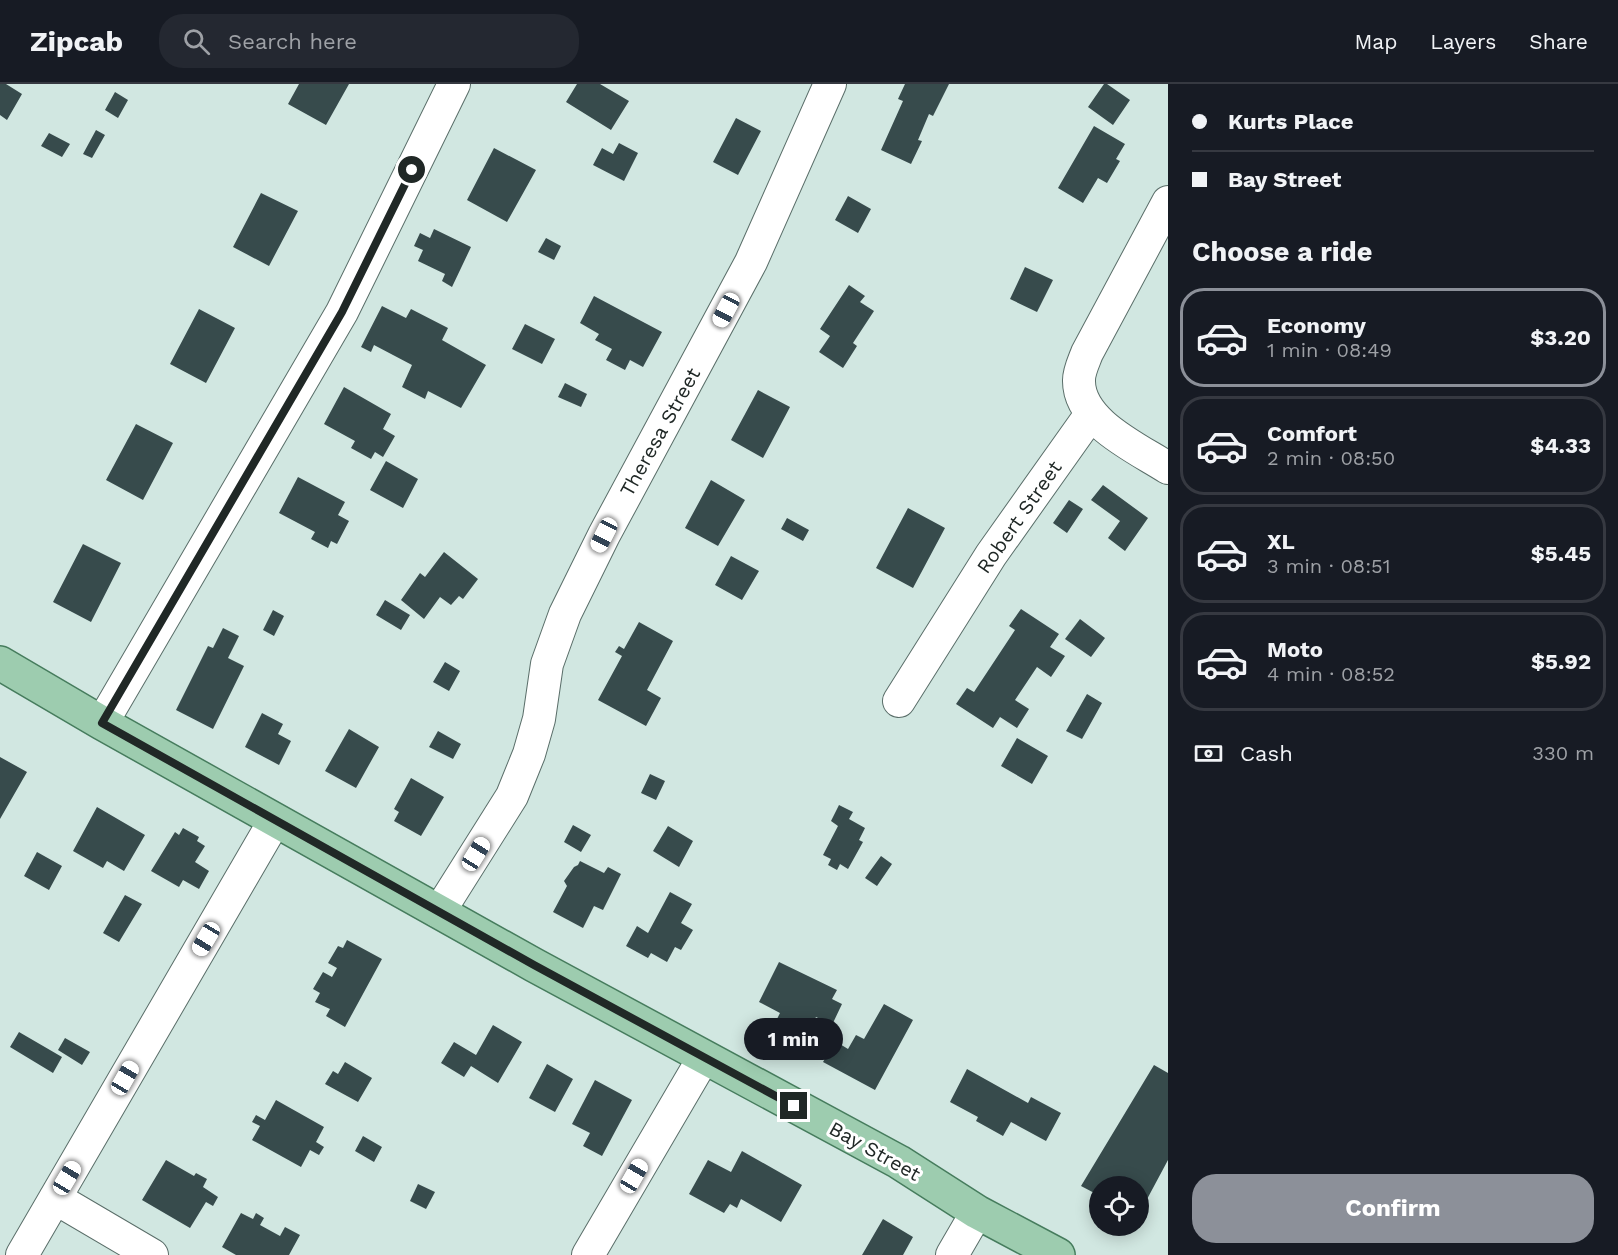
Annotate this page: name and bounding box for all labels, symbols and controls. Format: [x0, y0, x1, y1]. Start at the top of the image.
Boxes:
search box [159, 14, 579, 68]
text: Zipcab [30, 25, 123, 58]
icon: search [180, 25, 213, 58]
text: Search here [228, 29, 357, 54]
text: Map [1354, 29, 1397, 54]
text: Layers [1430, 29, 1496, 54]
text: Share [1529, 29, 1588, 54]
text: Kurts Place [1228, 109, 1353, 134]
route start [398, 156, 425, 183]
text: Bay Street [1228, 167, 1341, 192]
text: Choose a ride [1192, 236, 1372, 268]
car [710, 290, 742, 330]
icon: car [1195, 311, 1249, 365]
text: Economy [1267, 313, 1366, 338]
text: $3.20 [1530, 325, 1591, 350]
text: 1 min · 08:49 [1267, 338, 1392, 362]
street label: Theresa Street [615, 363, 706, 501]
icon: car [1195, 419, 1249, 473]
text: Comfort [1267, 421, 1357, 446]
text: $4.33 [1530, 433, 1591, 458]
text: 2 min · 08:50 [1267, 446, 1395, 470]
street label: Robert Street [971, 456, 1067, 578]
car [588, 515, 620, 555]
icon: car [1195, 527, 1249, 581]
text: XL [1267, 529, 1295, 554]
text: $5.45 [1531, 541, 1591, 566]
text: 3 min · 08:51 [1267, 554, 1391, 578]
icon: car [1195, 635, 1249, 689]
text: Moto [1267, 637, 1323, 662]
text: $5.92 [1531, 649, 1591, 674]
text: 4 min · 08:52 [1267, 662, 1395, 686]
icon: cash [1192, 737, 1225, 770]
text: Cash [1240, 741, 1293, 766]
text: 330 m [1532, 741, 1594, 765]
car [459, 834, 493, 874]
car [189, 919, 223, 959]
callout: 1 min [744, 1019, 844, 1061]
text: 1 min [768, 1027, 819, 1051]
car [108, 1058, 142, 1098]
route end [780, 1092, 807, 1119]
street label: Bay Street [825, 1116, 925, 1186]
car [617, 1156, 651, 1196]
car [50, 1158, 84, 1198]
button: Confirm [1192, 1174, 1594, 1243]
map controls [1089, 1176, 1149, 1236]
button: locate [1089, 1176, 1149, 1236]

